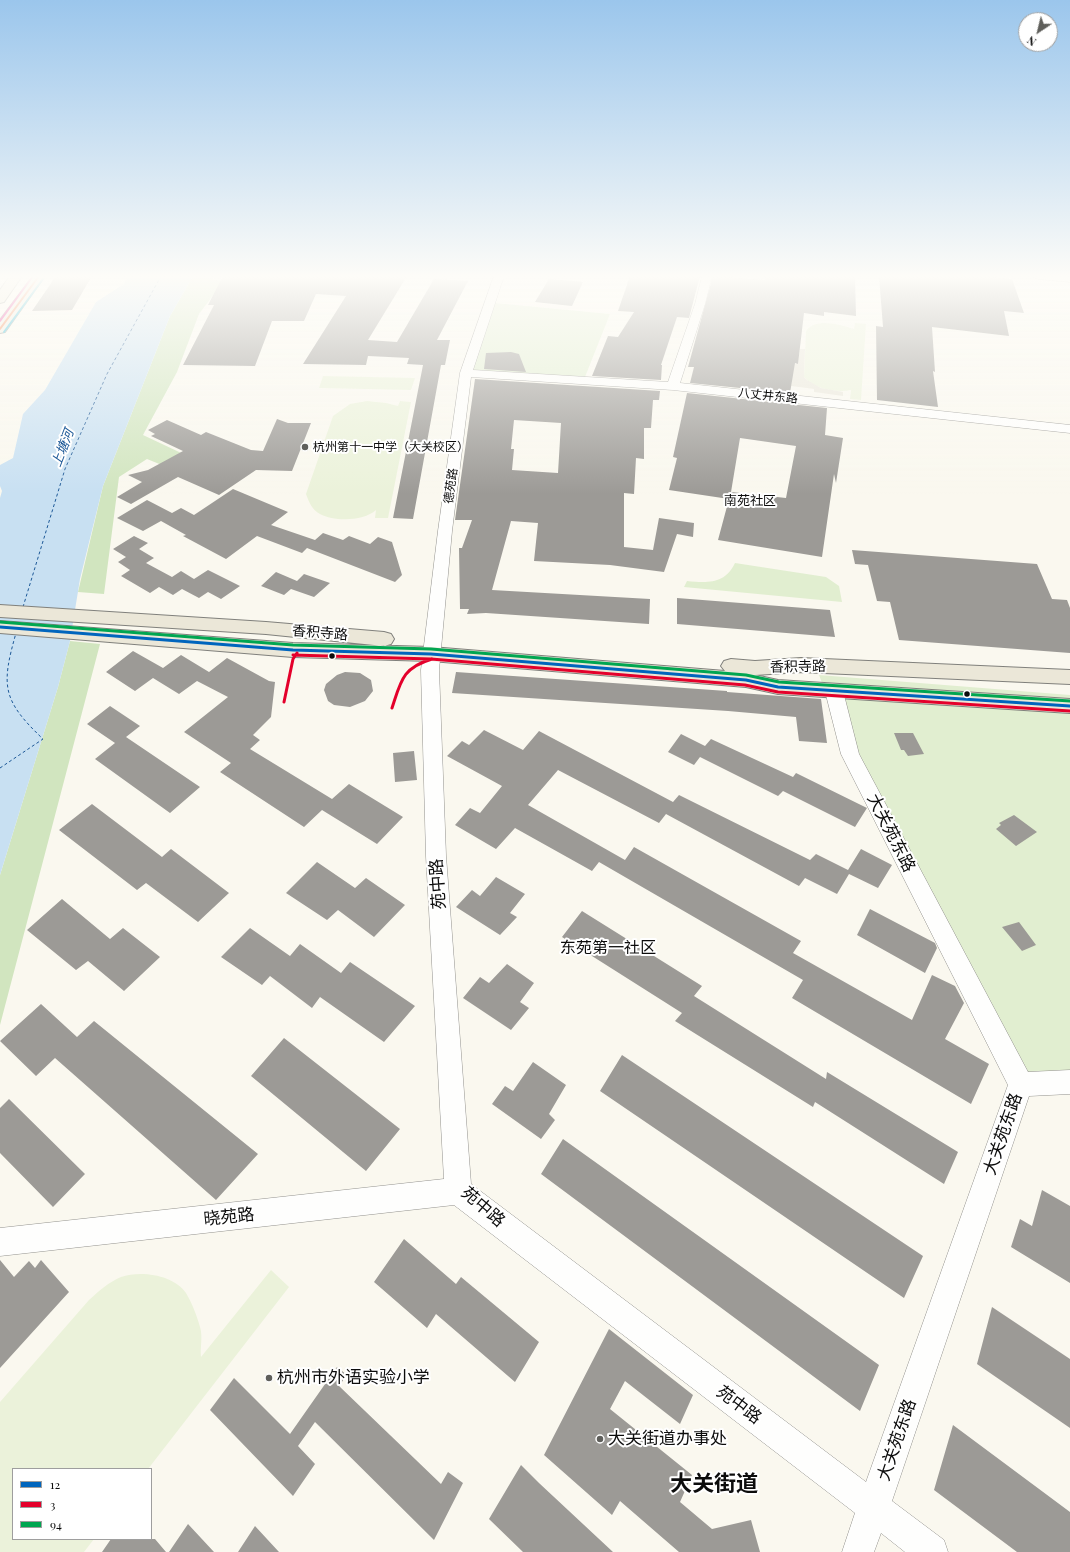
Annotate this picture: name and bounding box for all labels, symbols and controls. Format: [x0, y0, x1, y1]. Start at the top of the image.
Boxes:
north arrow [1018, 12, 1058, 52]
text: N [1024, 33, 1039, 50]
street label: 八丈井东路 [737, 386, 799, 406]
water label: 上塘河 [49, 427, 77, 469]
place label: 杭州第十一中学（大关校区） [313, 440, 469, 454]
marker: 杭州第十一中学（大关校区） [300, 442, 310, 452]
street label: 德苑路 [441, 467, 461, 505]
district label: 南苑社区 [724, 493, 776, 509]
street label: 香积寺路 [291, 622, 349, 644]
unlabelled marker [327, 651, 337, 661]
street label: 香积寺路 [770, 658, 826, 676]
unlabelled marker [962, 689, 972, 699]
street label: 大关苑东路 [863, 791, 919, 875]
street label: 苑中路 [426, 858, 450, 910]
district label: 东苑第一社区 [560, 938, 656, 958]
street label: 大关苑东路 [980, 1090, 1026, 1178]
street label: 苑中路 [457, 1183, 509, 1231]
street label: 晓苑路 [203, 1204, 255, 1230]
place label: 杭州市外语实验小学 [277, 1368, 430, 1388]
marker: 杭州市外语实验小学 [264, 1373, 274, 1383]
street label: 苑中路 [712, 1382, 766, 1428]
street label: 大关苑东路 [874, 1396, 920, 1484]
place label: 大关街道办事处 [608, 1429, 727, 1449]
marker: 大关街道办事处 [595, 1434, 605, 1444]
legend [12, 1468, 152, 1540]
district label: 大关街道 [670, 1471, 758, 1497]
text: 12 [50, 1476, 60, 1492]
text: 3 [50, 1496, 55, 1512]
text: 94 [50, 1516, 62, 1532]

